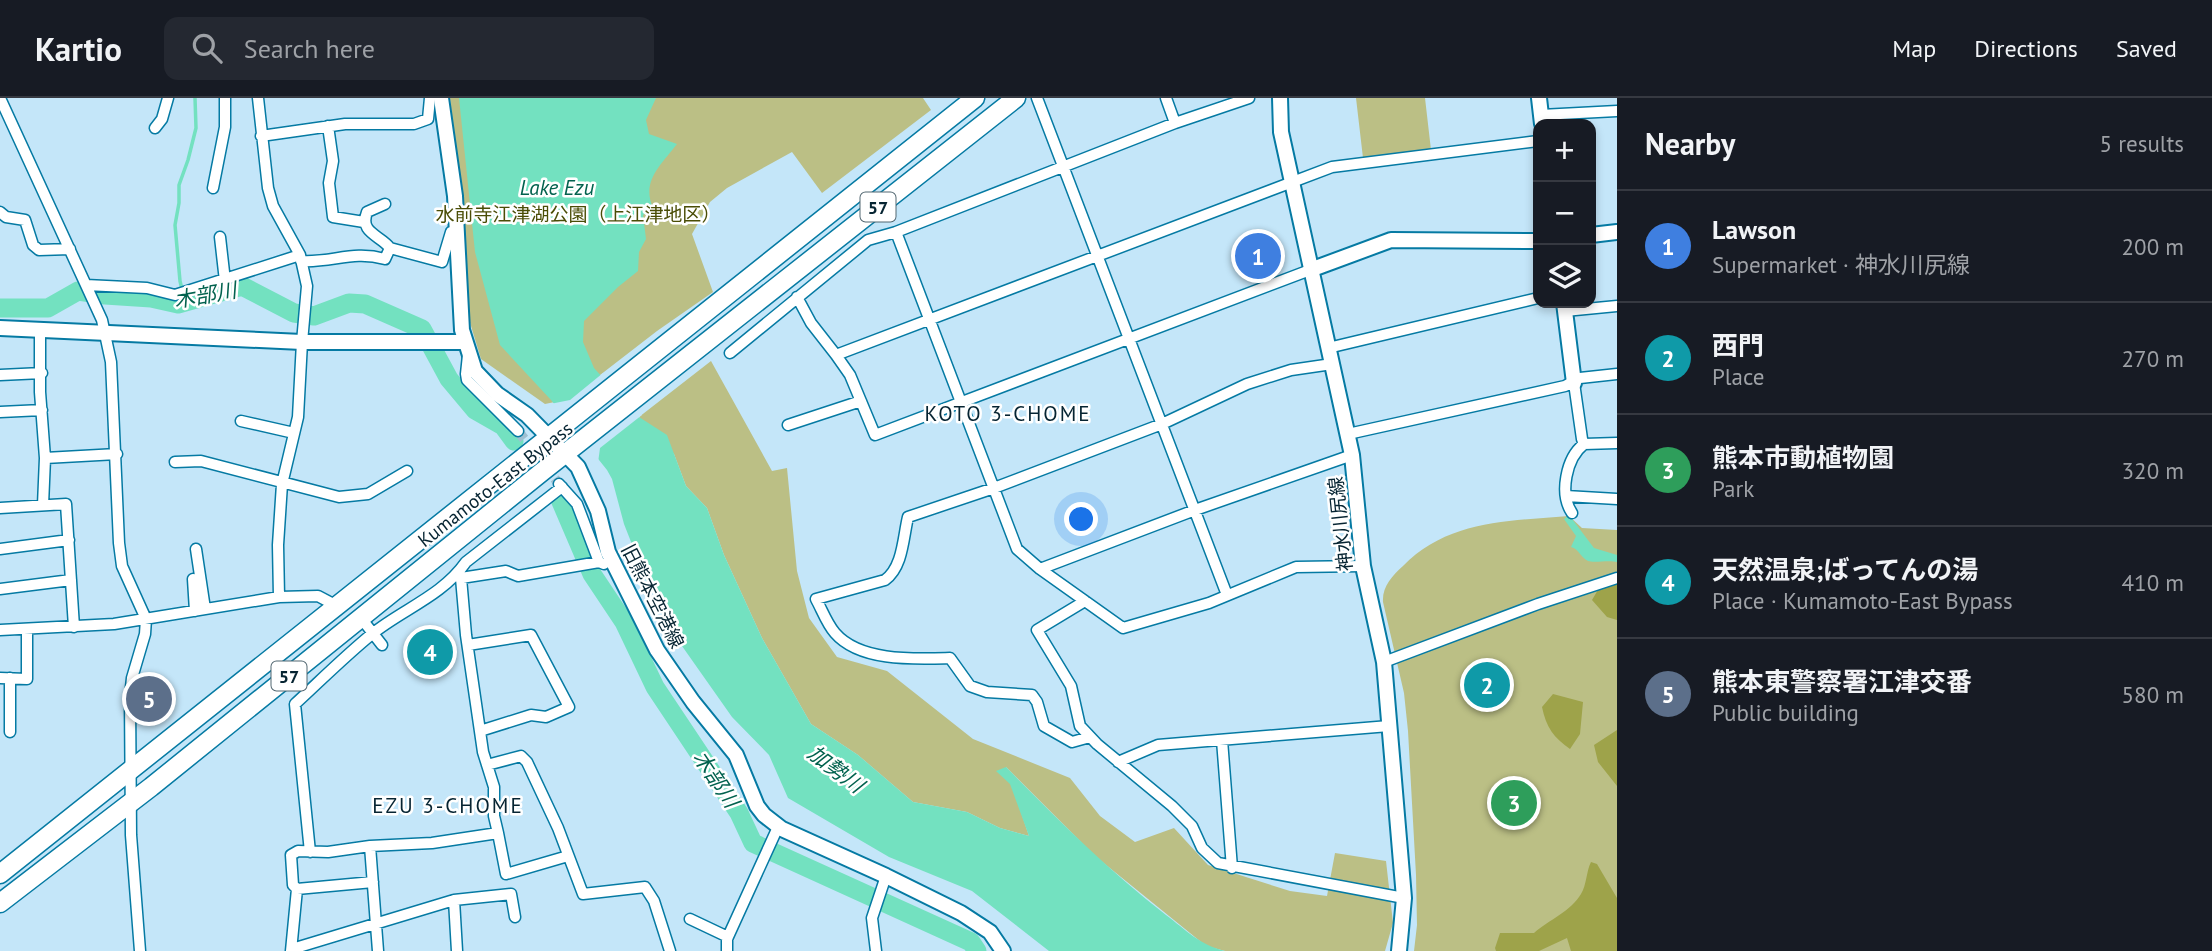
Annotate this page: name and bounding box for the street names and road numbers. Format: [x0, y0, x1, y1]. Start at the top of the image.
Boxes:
road number: 57 [860, 192, 896, 222]
street label: Kumamoto-East Bypass [413, 416, 577, 552]
street label: 神水川尻線 [1323, 475, 1357, 573]
street label: 旧熊本空港線 [616, 540, 690, 652]
road number: 57 [272, 662, 306, 690]

